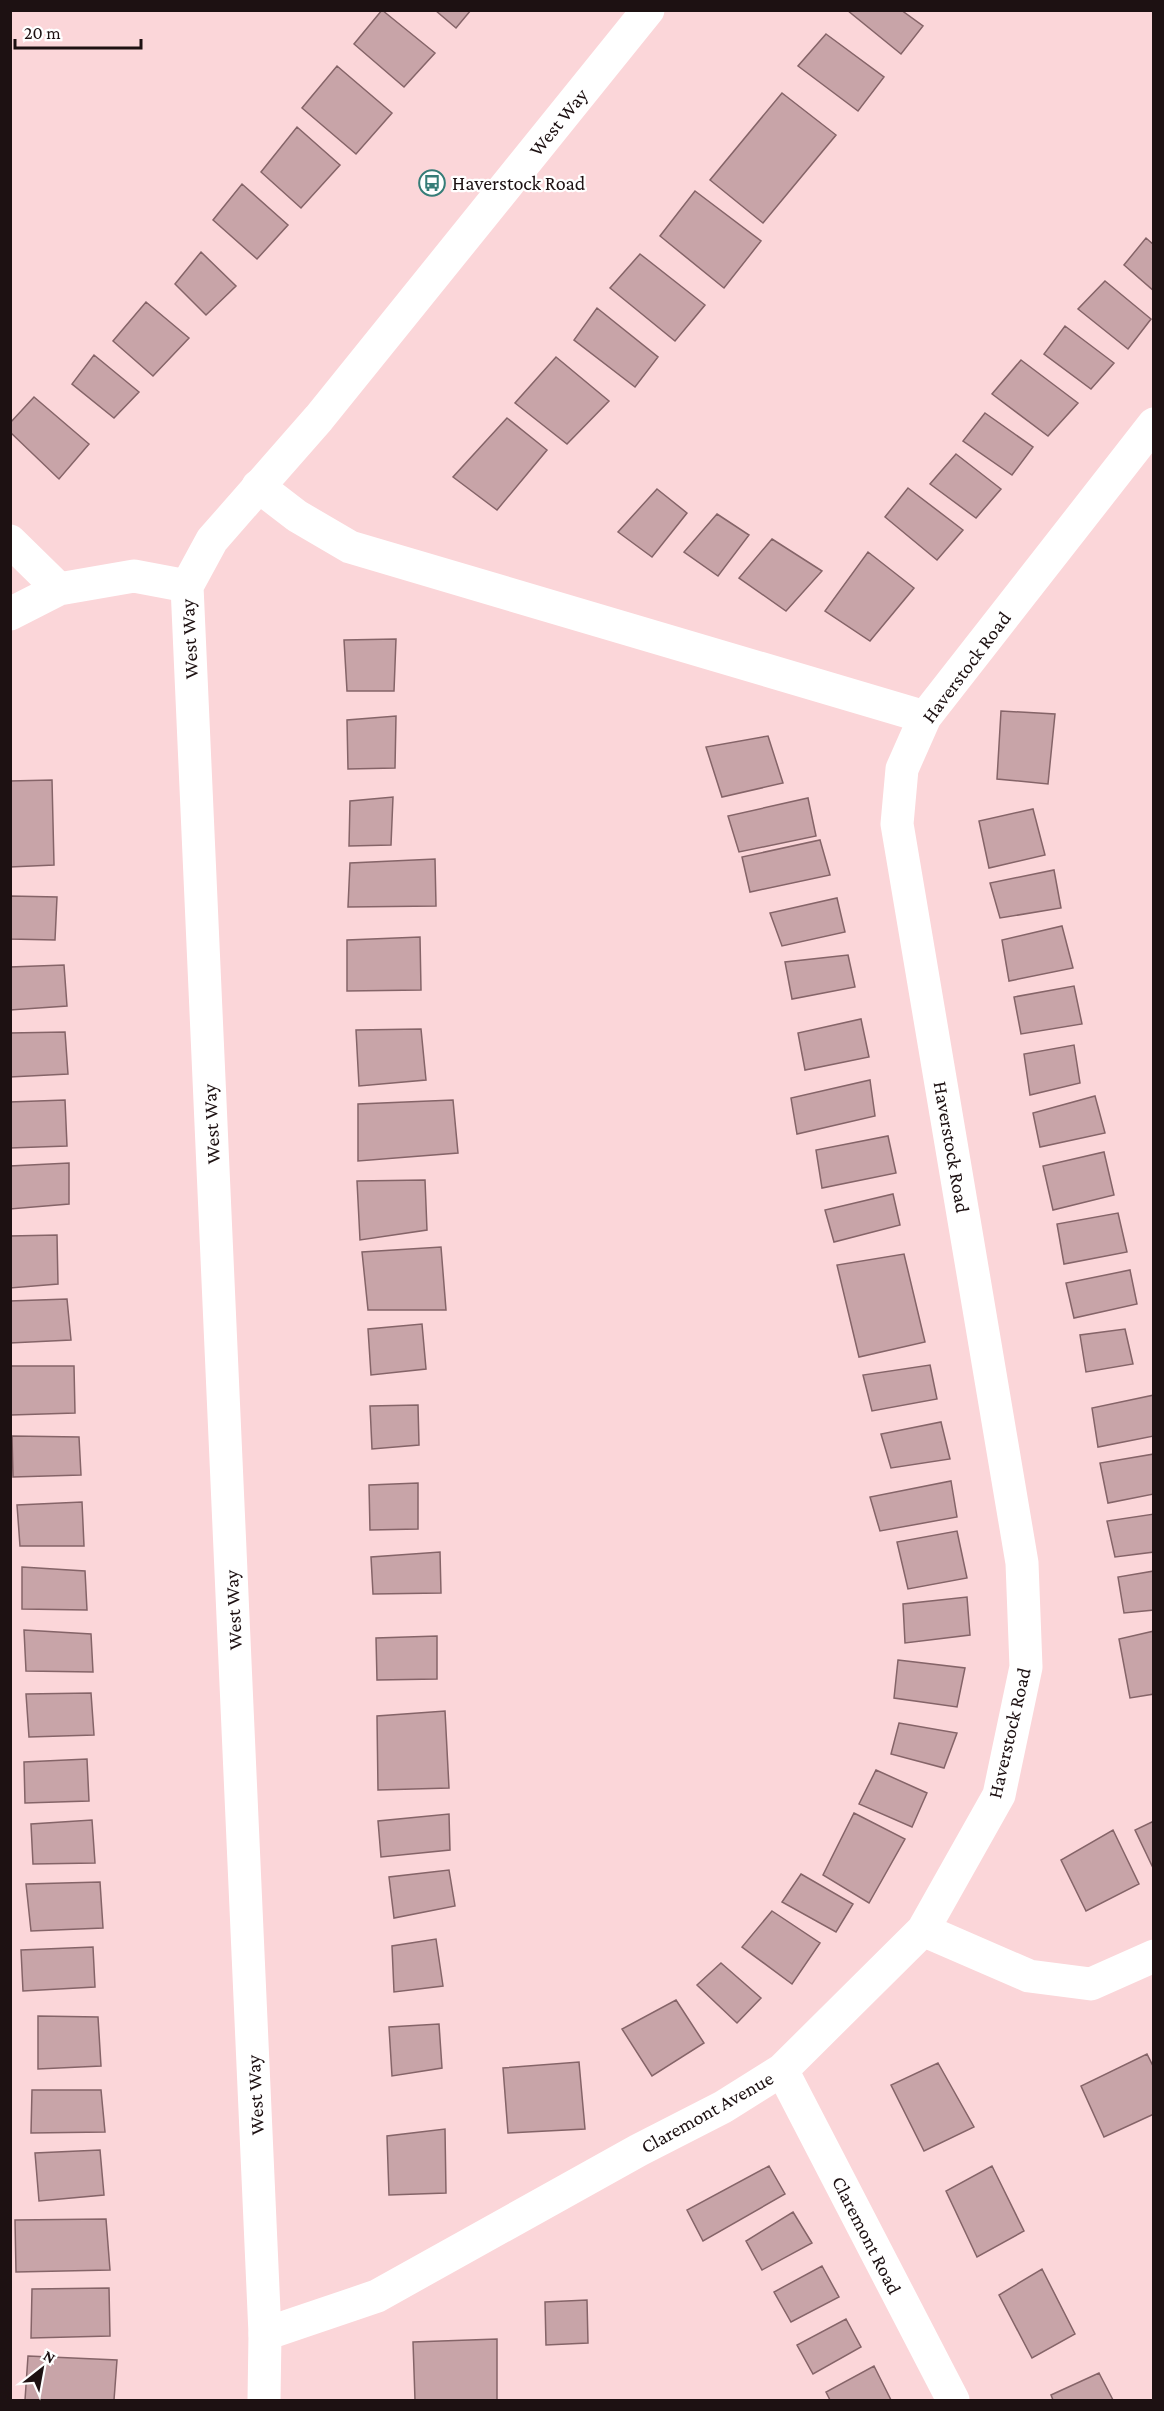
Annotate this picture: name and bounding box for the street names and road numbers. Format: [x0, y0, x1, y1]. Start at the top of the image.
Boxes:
street label: West Way [524, 83, 593, 161]
street label: West Way [176, 597, 203, 680]
street label: Haverstock Road [917, 607, 1015, 727]
street label: Haverstock Road [930, 1079, 974, 1215]
street label: West Way [198, 1082, 225, 1165]
street label: West Way [220, 1568, 247, 1651]
street label: Haverstock Road [983, 1665, 1035, 1800]
street label: West Way [242, 2053, 269, 2136]
street label: Claremont Avenue [637, 2066, 777, 2157]
street label: Claremont Road [828, 2172, 906, 2298]

